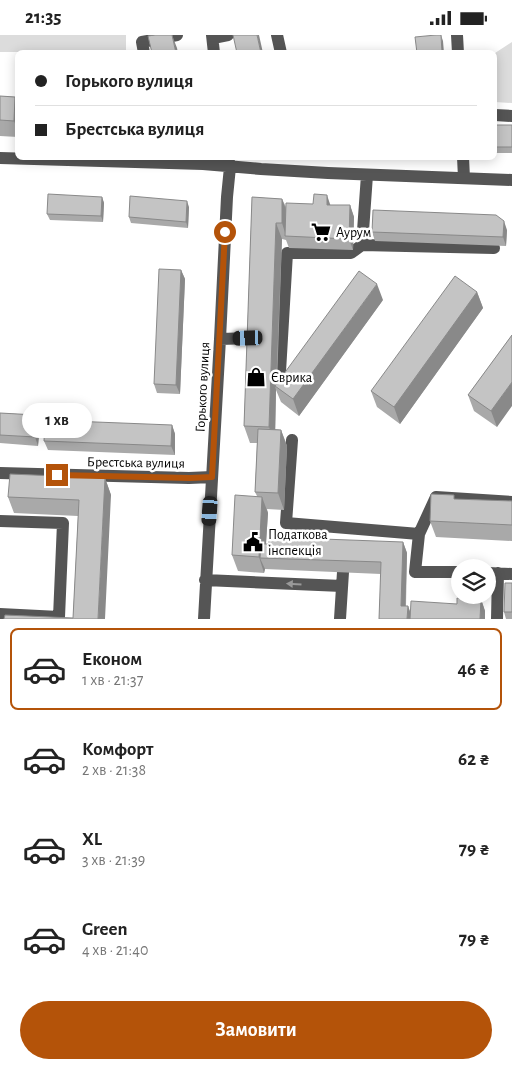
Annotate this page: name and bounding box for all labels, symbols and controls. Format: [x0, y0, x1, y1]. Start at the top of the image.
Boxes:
text: 21:35 [25, 8, 62, 27]
text: Горького вулиця [65, 72, 193, 91]
text: Брестська вулиця [65, 120, 204, 139]
route start [214, 221, 236, 243]
supermarket icon: Аурум [310, 221, 332, 243]
place label: Аурум [336, 226, 371, 240]
car [232, 330, 263, 346]
street label: Горького вулиця [194, 341, 212, 433]
shop icon: Єврика [245, 366, 267, 388]
place label: Єврика [271, 371, 313, 385]
callout: 1 хв [22, 403, 92, 437]
text: 1 хв [45, 412, 69, 428]
street label: Брестська вулиця [87, 455, 185, 471]
route end [46, 464, 68, 486]
car [201, 496, 218, 526]
place label: Податкова інспекція [268, 528, 328, 558]
public building icon: Податкова інспекція [242, 531, 264, 553]
map controls [451, 559, 496, 604]
button: layers [451, 559, 496, 604]
one-way arrow [285, 579, 301, 587]
icon: car [22, 647, 67, 692]
text: Економ [82, 650, 142, 669]
text: 46 ₴ [457, 660, 490, 679]
text: 1 хв · 21:37 [82, 672, 143, 688]
icon: car [22, 737, 67, 782]
text: Комфорт [82, 740, 153, 759]
text: 62 ₴ [458, 750, 490, 769]
text: 2 хв · 21:38 [82, 762, 146, 778]
icon: car [22, 827, 67, 872]
text: XL [82, 830, 102, 849]
text: 79 ₴ [459, 840, 490, 859]
text: 3 хв · 21:39 [82, 852, 145, 868]
icon: car [22, 917, 67, 962]
text: Green [82, 920, 128, 939]
text: 79 ₴ [459, 930, 490, 949]
text: 4 хв · 21:40 [82, 942, 148, 958]
button: Замовити [20, 1001, 492, 1059]

